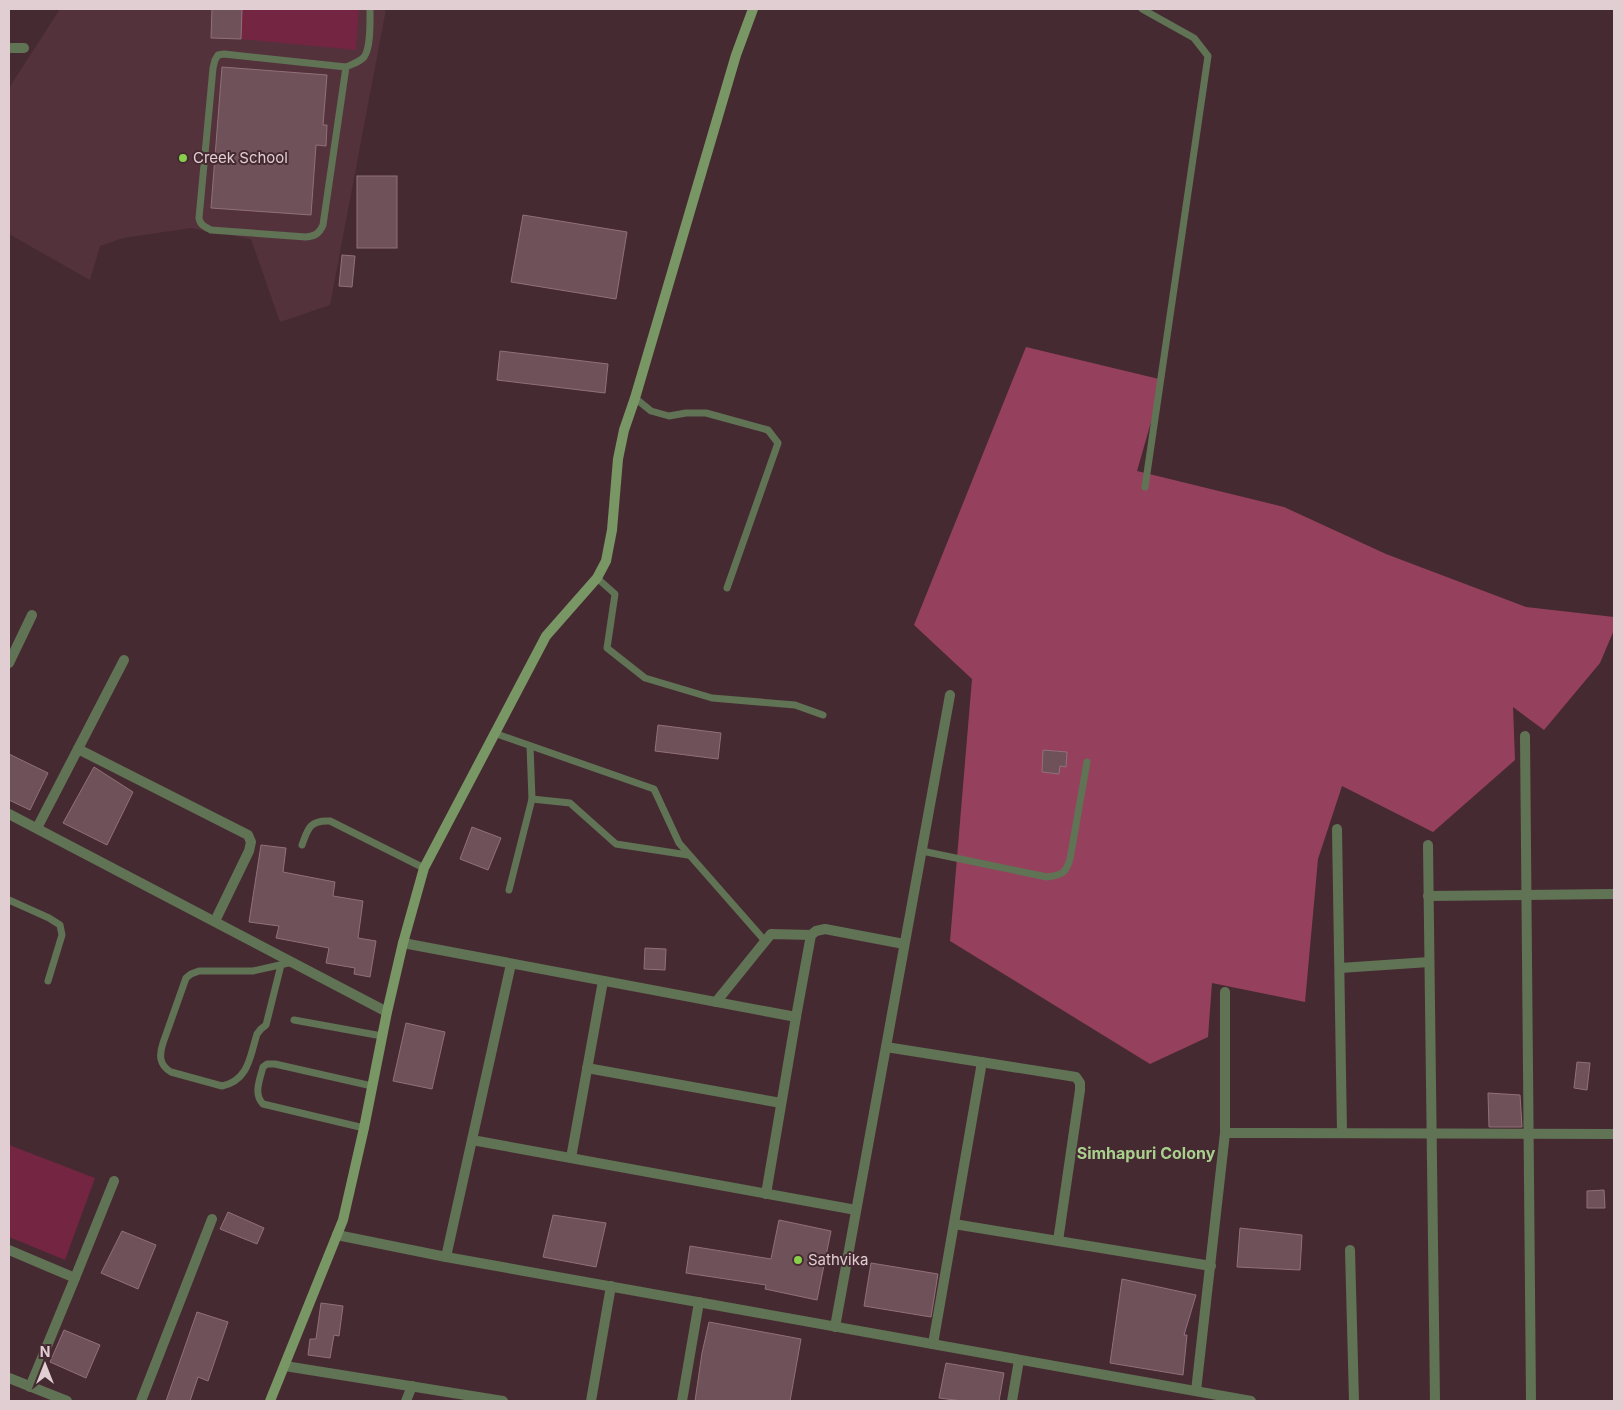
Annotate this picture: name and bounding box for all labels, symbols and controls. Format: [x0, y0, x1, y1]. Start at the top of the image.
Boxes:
place label: Creek School [193, 148, 288, 167]
marker: Creek School [177, 152, 189, 164]
district label: Simhapuri Colony [1077, 1143, 1216, 1163]
place label: Sathvika [808, 1250, 868, 1269]
marker: Sathvika [792, 1254, 804, 1266]
north arrow [20, 1340, 70, 1390]
text: N [40, 1343, 50, 1360]

